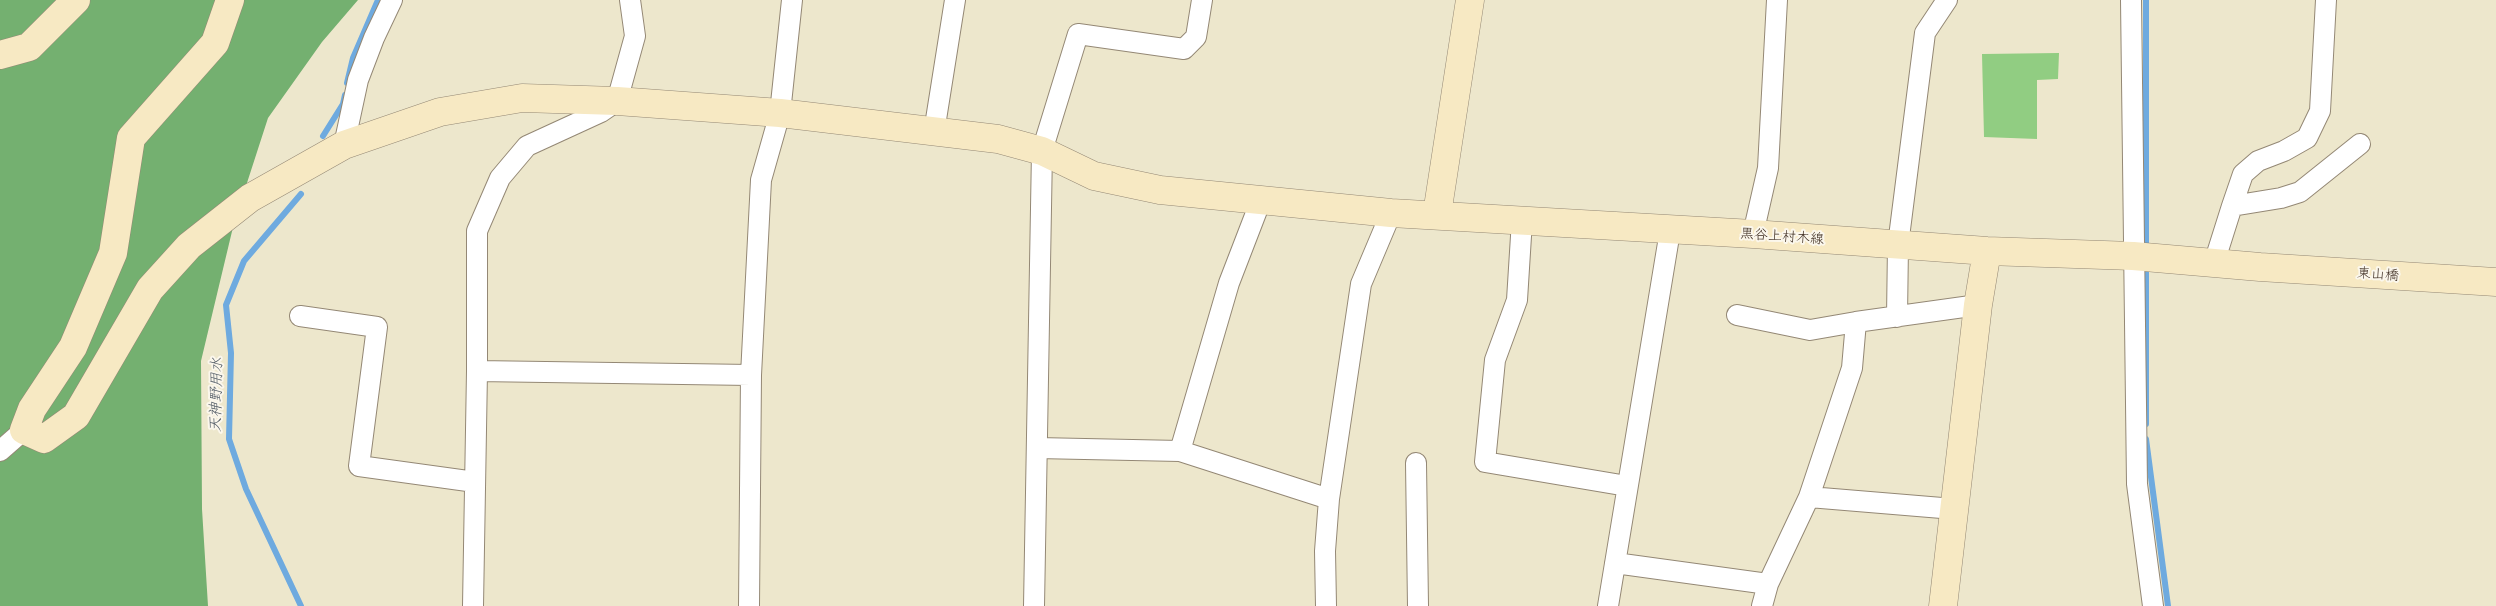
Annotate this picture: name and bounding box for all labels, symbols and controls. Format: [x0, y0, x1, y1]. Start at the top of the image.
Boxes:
street label: 黒谷上村木線 [1740, 226, 1824, 248]
street label: 東山橋 [2356, 265, 2400, 285]
water label: 天神野用水 [207, 357, 227, 433]

